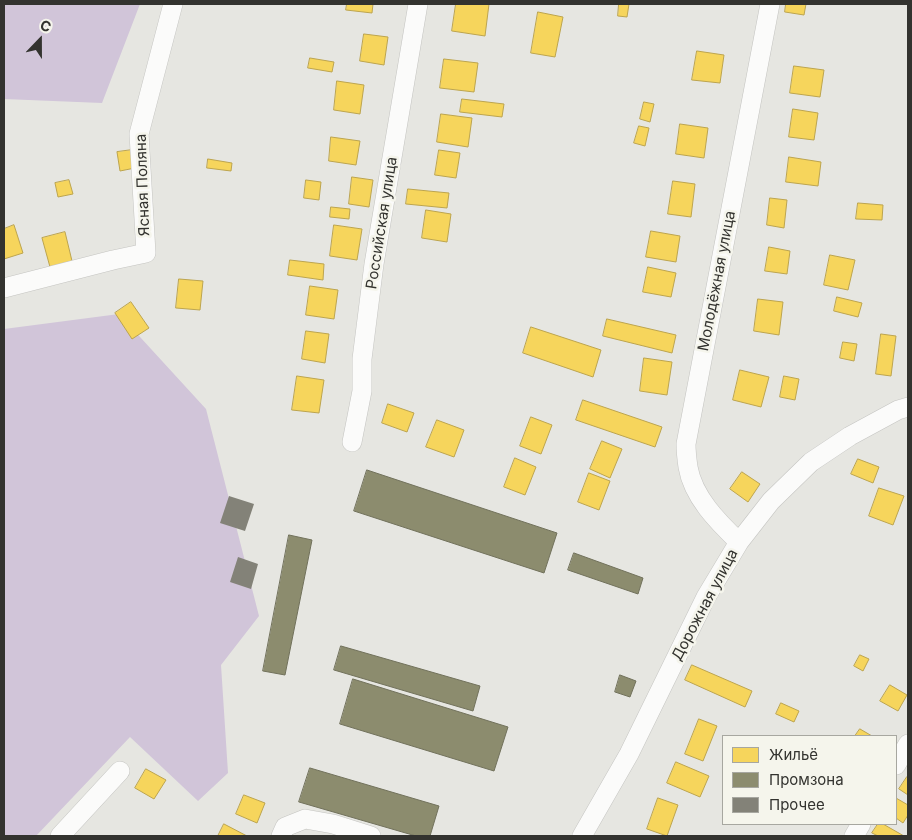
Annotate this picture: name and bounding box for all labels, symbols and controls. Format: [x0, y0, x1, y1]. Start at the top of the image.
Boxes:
north arrow [15, 15, 65, 65]
text: С [38, 16, 54, 35]
street label: Ясная Поляна [132, 134, 154, 236]
street label: Российская улица [363, 156, 401, 290]
street label: Молодёжная улица [695, 209, 739, 353]
street label: Дорожная улица [668, 546, 742, 664]
legend [722, 735, 897, 825]
text: Жильё [769, 745, 818, 764]
text: Промзона [769, 770, 844, 789]
text: Прочее [769, 795, 825, 814]

